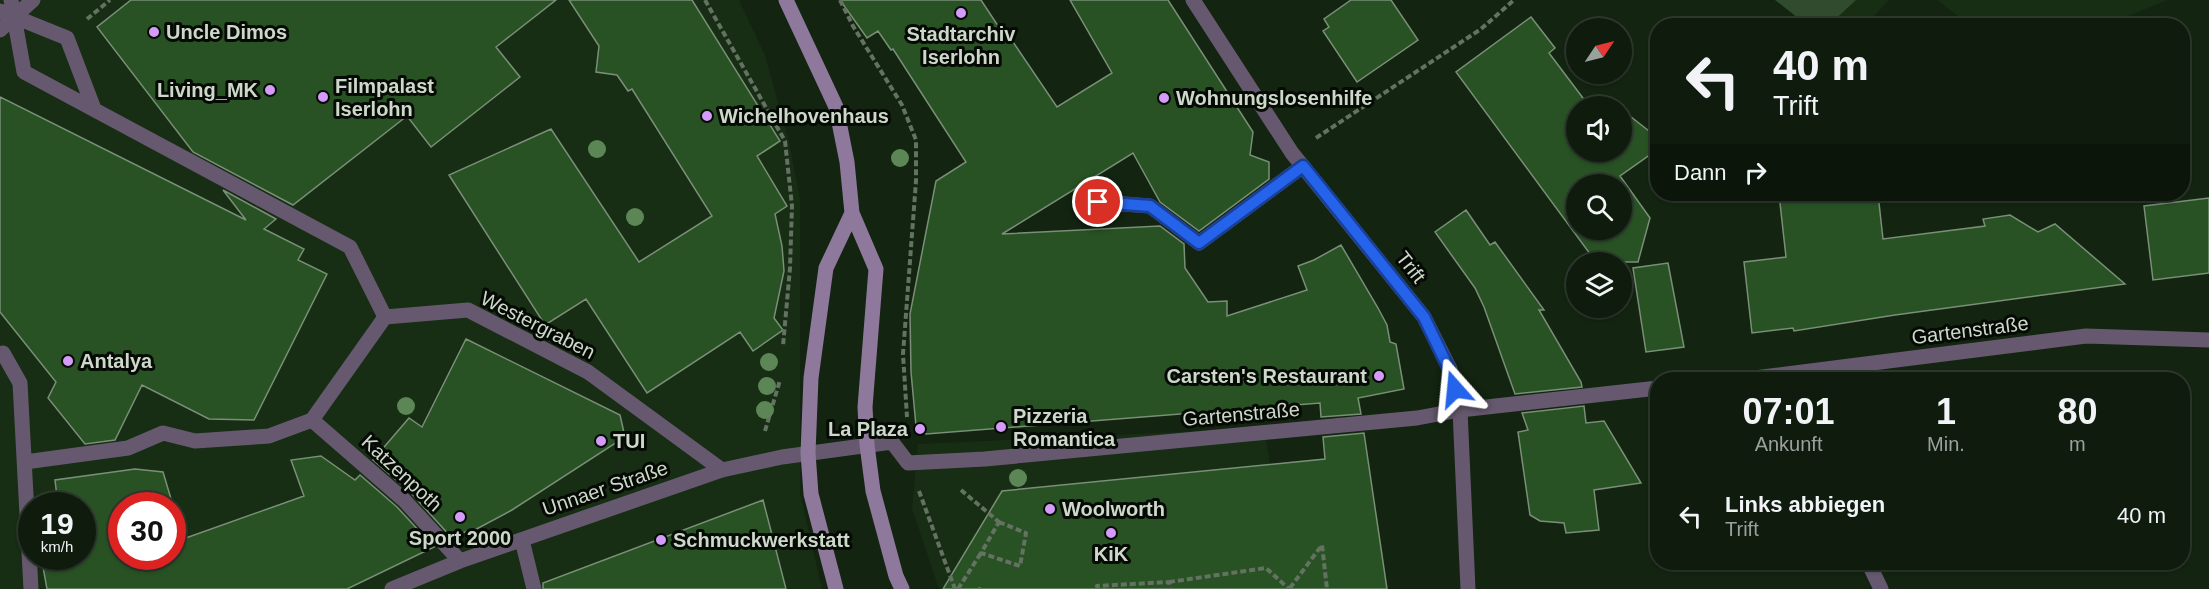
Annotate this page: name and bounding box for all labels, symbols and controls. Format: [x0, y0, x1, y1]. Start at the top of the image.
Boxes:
marker: Stadtarchiv Iserlohn [954, 6, 968, 20]
north arrow [1566, 18, 1632, 84]
map controls [1566, 18, 1632, 318]
place label: Uncle Dimos [166, 21, 287, 43]
place label: Stadtarchiv Iserlohn [907, 23, 1016, 68]
marker: Uncle Dimos [147, 25, 161, 39]
icon: left [1674, 42, 1752, 120]
text: 40 m [1773, 42, 1869, 89]
place label: Filmpalast Iserlohn [335, 75, 434, 120]
place label: Living_MK [157, 79, 259, 101]
marker: Living_MK [263, 83, 277, 97]
place label: Wohnungslosenhilfe [1176, 87, 1372, 109]
marker: Filmpalast Iserlohn [316, 90, 330, 104]
marker: Wohnungslosenhilfe [1157, 91, 1171, 105]
text: Trift [1773, 91, 1818, 121]
button: sound [1566, 96, 1632, 162]
place label: Wichelhovenhaus [719, 105, 889, 127]
marker: Wichelhovenhaus [700, 109, 714, 123]
icon: right [1739, 156, 1772, 189]
text: Dann [1674, 160, 1727, 185]
button: search [1566, 174, 1632, 240]
pin [1072, 176, 1123, 227]
icon: arrive [1081, 185, 1114, 218]
street label: Trift [1392, 247, 1430, 287]
button: layers [1566, 252, 1632, 318]
street label: Westergraben [477, 287, 599, 363]
street label: Gartenstraße [1910, 312, 2030, 348]
place label: Antalya [80, 350, 153, 372]
marker: Antalya [61, 354, 75, 368]
position arrow [1423, 357, 1487, 421]
place label: Carsten's Restaurant [1167, 365, 1367, 387]
marker: Carsten's Restaurant [1372, 369, 1386, 383]
text: 07:01 [1743, 391, 1835, 432]
text: 1 [1936, 391, 1956, 432]
text: 80 [2057, 391, 2097, 432]
street label: Gartenstraße [1181, 398, 1301, 430]
place label: Pizzeria Romantica [1013, 405, 1116, 450]
place label: La Plaza [828, 418, 909, 440]
marker: Pizzeria Romantica [994, 420, 1008, 434]
marker: La Plaza [913, 422, 927, 436]
street label: Katzenpoth [357, 430, 447, 516]
place label: TUI [613, 430, 645, 452]
text: Ankunft [1755, 433, 1822, 455]
text: Min. [1927, 433, 1965, 455]
text: m [2069, 433, 2086, 455]
marker: TUI [594, 434, 608, 448]
street label: Unnaer Straße [539, 456, 671, 520]
speed limit sign: 30 [108, 492, 186, 570]
text: Links abbiegen [1725, 492, 1885, 517]
place label: Woolworth [1062, 498, 1165, 520]
icon: left [1674, 500, 1707, 533]
marker: Woolworth [1043, 502, 1057, 516]
text: 40 m [2117, 503, 2166, 528]
text: 19 [40, 507, 74, 540]
marker: Sport 2000 [453, 510, 467, 524]
text: Trift [1725, 518, 1759, 540]
marker: KiK [1104, 526, 1118, 540]
place label: Sport 2000 [409, 527, 511, 549]
place label: Schmuckwerkstatt [673, 529, 850, 551]
marker: Schmuckwerkstatt [654, 533, 668, 547]
text: km/h [41, 538, 73, 555]
place label: KiK [1094, 543, 1129, 565]

